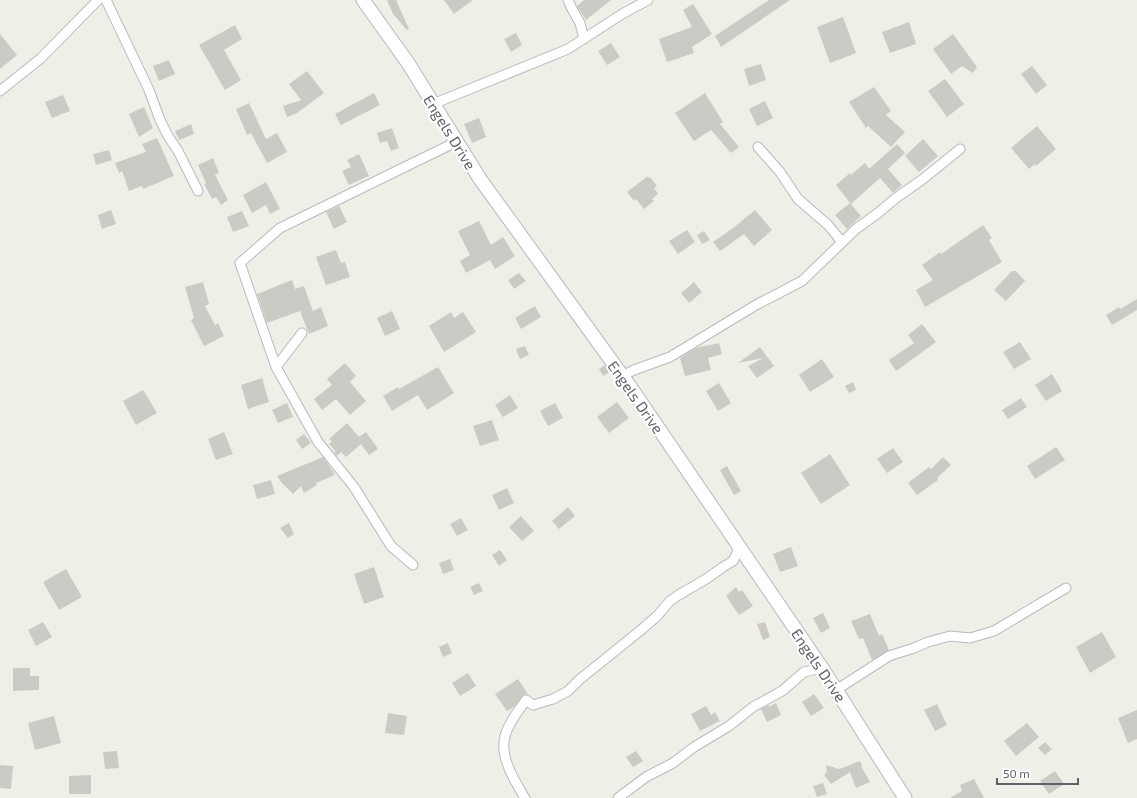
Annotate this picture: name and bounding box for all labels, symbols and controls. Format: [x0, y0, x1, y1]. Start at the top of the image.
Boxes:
street label: Engels Drive [420, 91, 480, 173]
street label: Engels Drive [604, 357, 668, 437]
street label: Engels Drive [788, 625, 850, 705]
scale bar [997, 760, 1078, 786]
text: 50 m [1003, 766, 1030, 780]

